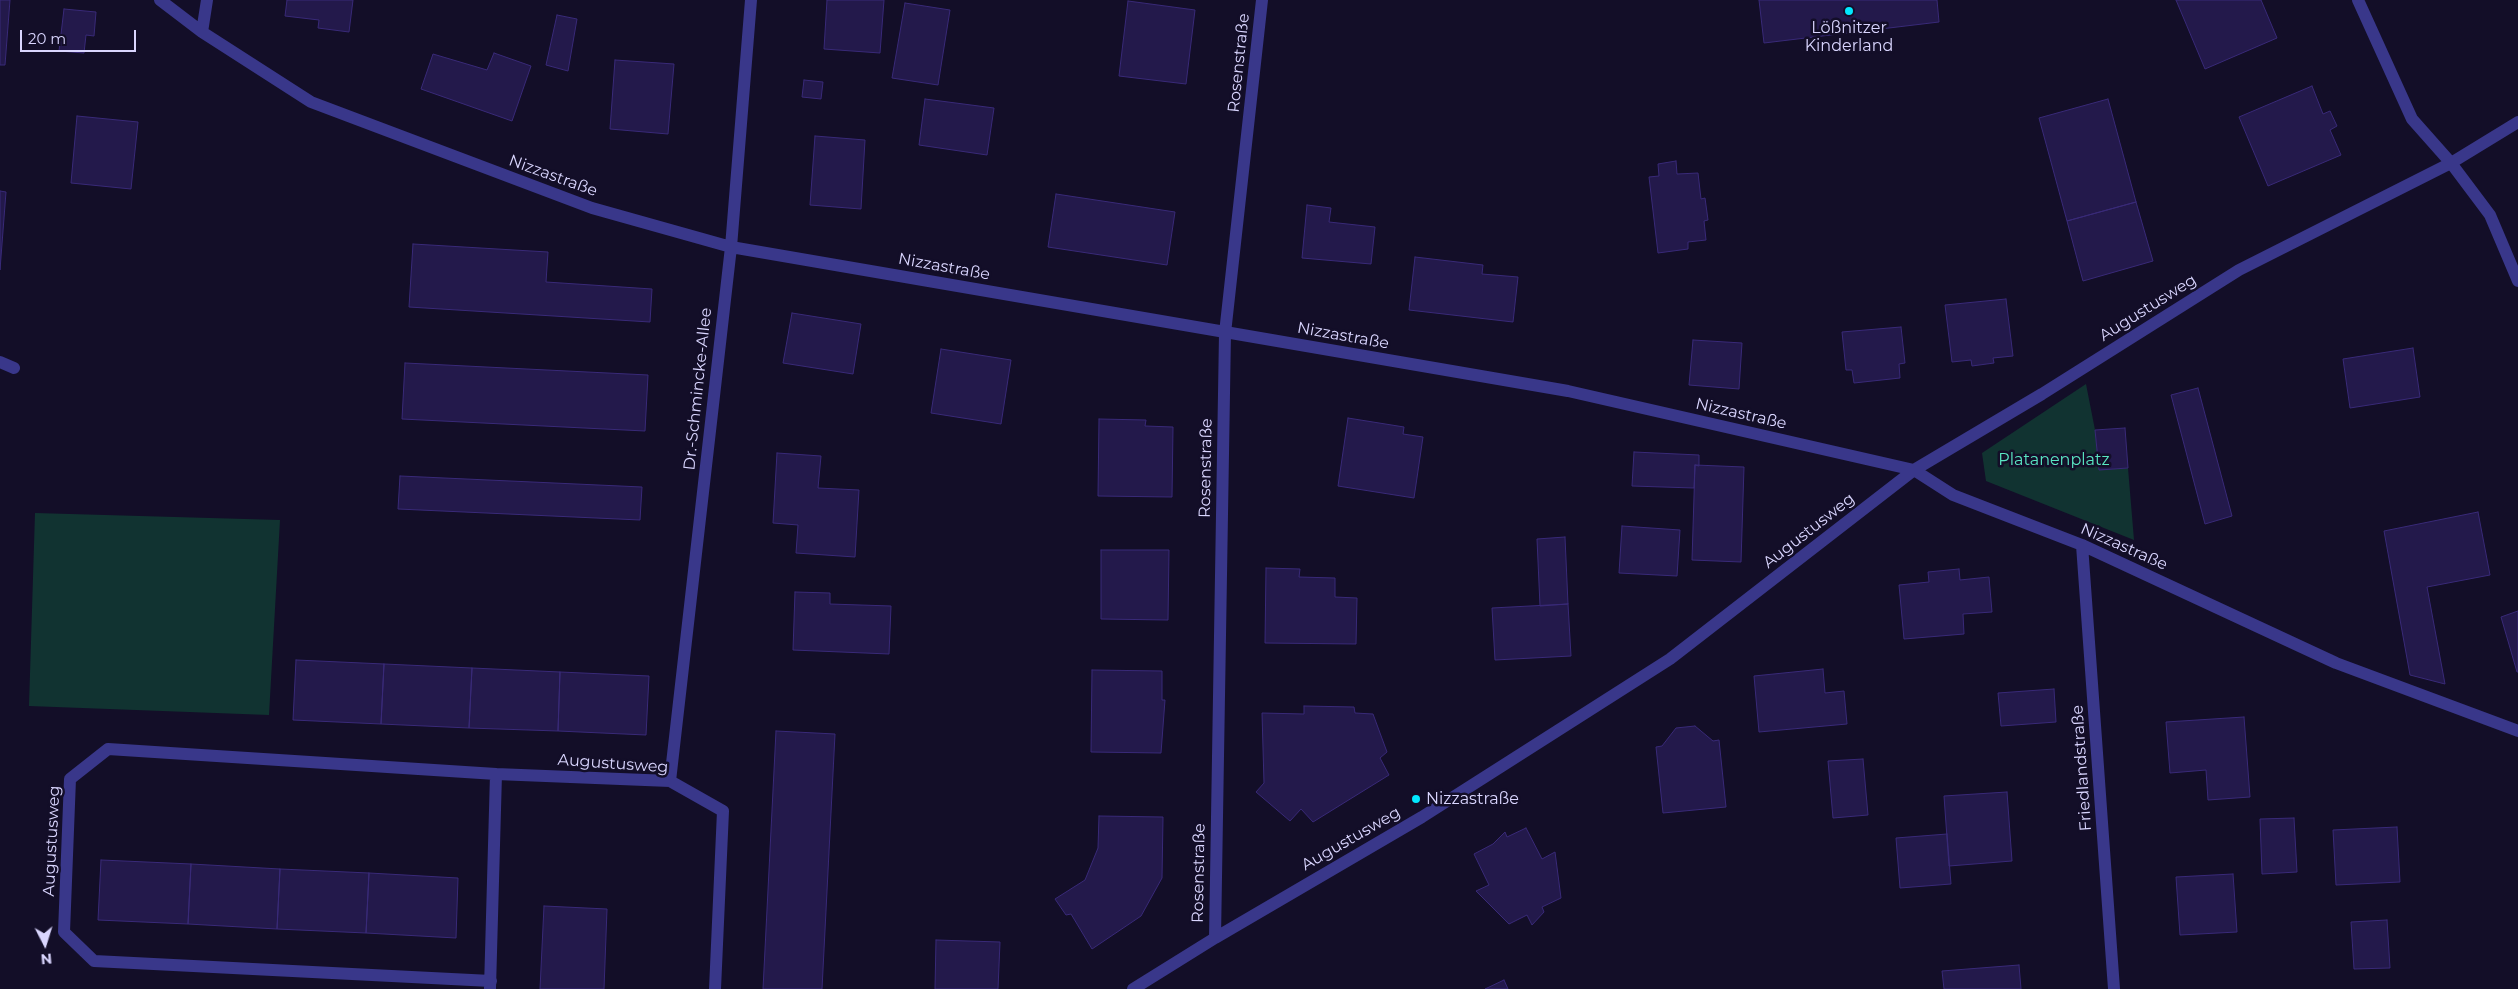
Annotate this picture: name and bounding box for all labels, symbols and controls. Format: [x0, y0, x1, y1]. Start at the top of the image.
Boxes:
marker: Lößnitzer Kinderland [1843, 5, 1855, 17]
street label: Rosenstraße [1224, 12, 1254, 114]
place label: Lößnitzer Kinderland [1805, 18, 1893, 56]
scale bar [22, 20, 139, 52]
text: 20 m [28, 29, 66, 48]
street label: Nizzastraße [506, 151, 600, 201]
street label: Nizzastraße [897, 249, 991, 285]
street label: Augustusweg [2096, 270, 2200, 346]
street label: Dr.-Schmincke-Allee [680, 307, 716, 471]
street label: Nizzastraße [1296, 318, 1390, 354]
street label: Nizzastraße [1694, 394, 1788, 434]
street label: Rosenstraße [1196, 418, 1216, 518]
park label: Platanenplatz [1998, 450, 2110, 470]
street label: Augustusweg [1759, 489, 1859, 573]
street label: Nizzastraße [2078, 519, 2170, 575]
street label: Friedlandstraße [2068, 704, 2096, 832]
street label: Augustusweg [557, 751, 669, 777]
street label: Augustusweg [40, 785, 64, 897]
place label: Nizzastraße [1426, 789, 1519, 809]
marker: Nizzastraße [1410, 793, 1422, 805]
street label: Augustusweg [1298, 803, 1404, 875]
street label: Rosenstraße [1189, 823, 1209, 923]
north arrow [20, 919, 70, 969]
text: N [40, 949, 53, 968]

